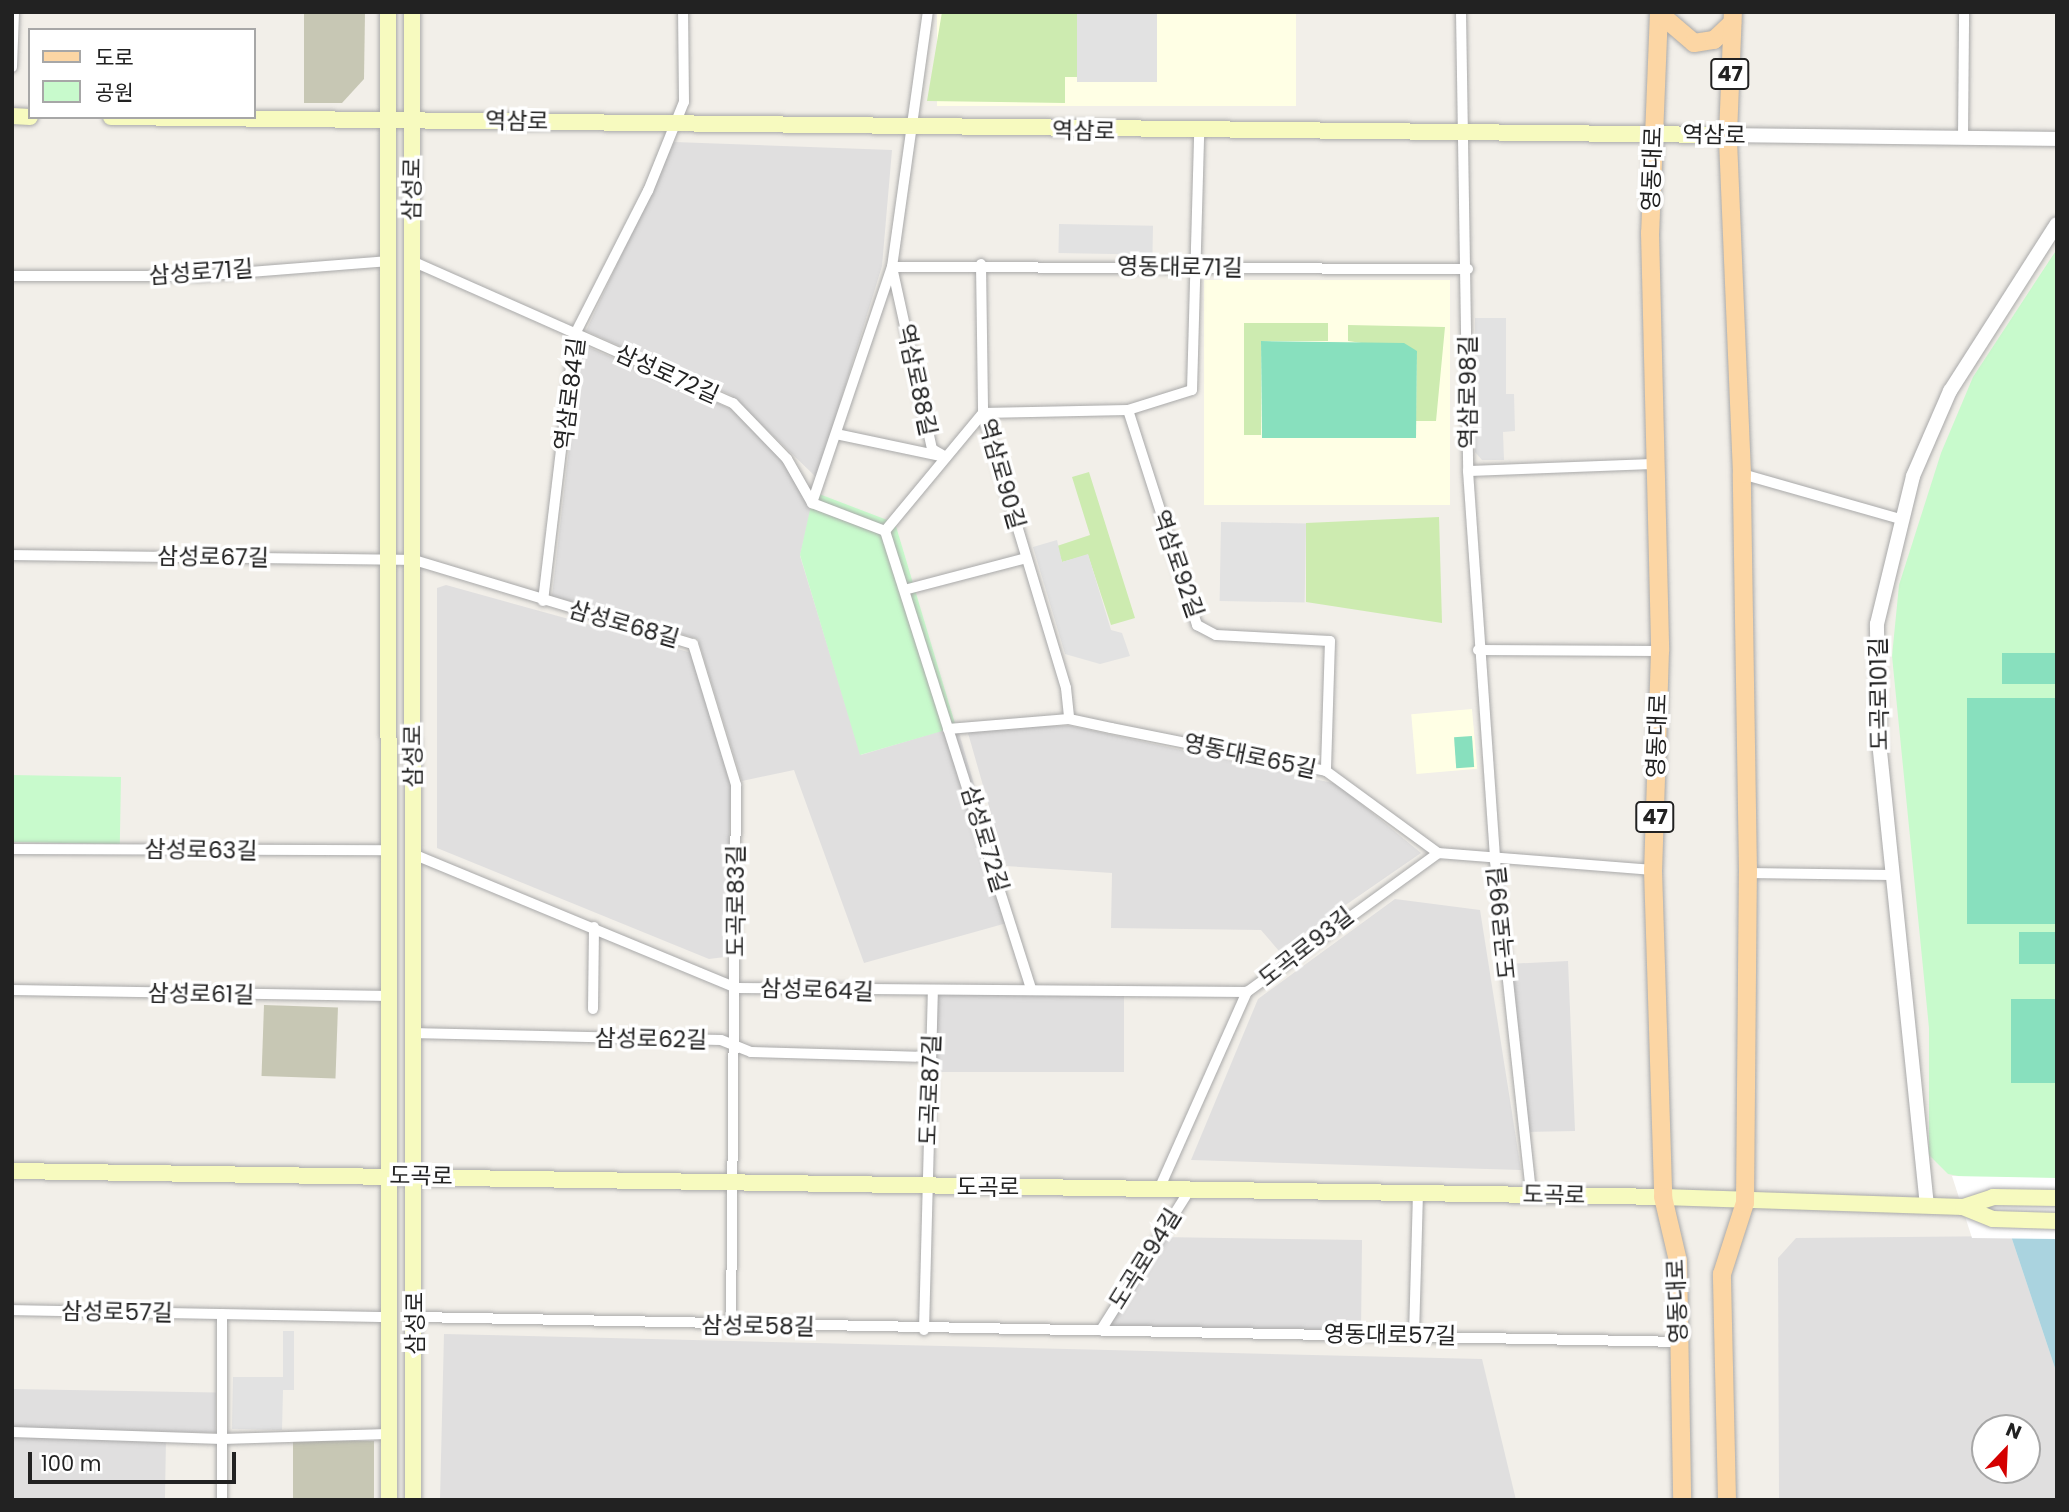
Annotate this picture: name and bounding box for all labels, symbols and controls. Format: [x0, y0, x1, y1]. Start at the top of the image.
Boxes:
legend [28, 28, 256, 119]
text: 도로 [95, 43, 134, 72]
road number: 47 [1709, 56, 1751, 92]
text: 공원 [95, 78, 134, 107]
street label: 역삼로 [485, 107, 549, 135]
street label: 역삼로 [1052, 117, 1116, 145]
street label: 역삼로 [1682, 121, 1746, 149]
street label: 영동대로 [1637, 126, 1667, 212]
street label: 삼성로 [398, 157, 426, 221]
street label: 영동대로71길 [1117, 252, 1243, 282]
street label: 삼성로71길 [148, 255, 254, 289]
street label: 역삼로88길 [892, 322, 942, 438]
street label: 역삼로98길 [1454, 335, 1482, 449]
street label: 역삼로84길 [549, 336, 591, 452]
street label: 삼성로72길 [611, 339, 723, 409]
street label: 역삼로90길 [973, 416, 1031, 532]
street label: 역삼로92길 [1147, 506, 1209, 622]
street label: 삼성로67길 [157, 542, 269, 572]
street label: 삼성로68길 [566, 595, 682, 653]
street label: 도곡로101길 [1864, 637, 1894, 751]
street label: 영동대로 [1642, 693, 1672, 779]
street label: 삼성로 [399, 724, 427, 788]
street label: 영동대로65길 [1181, 728, 1319, 784]
street label: 삼성로72길 [956, 782, 1014, 896]
road number: 47 [1634, 800, 1676, 834]
street label: 삼성로63길 [144, 835, 258, 865]
street label: 도곡로83길 [722, 845, 750, 957]
street label: 도곡로99길 [1482, 865, 1522, 981]
street label: 도곡로93길 [1253, 901, 1359, 993]
street label: 삼성로64길 [760, 974, 874, 1006]
street label: 삼성로61길 [147, 979, 255, 1009]
street label: 삼성로62길 [595, 1024, 707, 1054]
street label: 도곡로87길 [914, 1034, 946, 1146]
street label: 도곡로 [389, 1162, 453, 1190]
street label: 도곡로 [956, 1173, 1020, 1201]
street label: 도곡로 [1522, 1181, 1586, 1209]
street label: 도곡로94길 [1103, 1204, 1187, 1314]
street label: 영동대로 [1662, 1258, 1692, 1344]
street label: 삼성로 [401, 1291, 429, 1355]
street label: 삼성로57길 [61, 1297, 173, 1327]
street label: 삼성로58길 [701, 1311, 815, 1341]
street label: 영동대로57길 [1323, 1320, 1457, 1350]
north arrow [1971, 1414, 2041, 1484]
text: N [2002, 1416, 2025, 1446]
scale bar [32, 1438, 240, 1482]
text: 100 m [41, 1449, 101, 1478]

